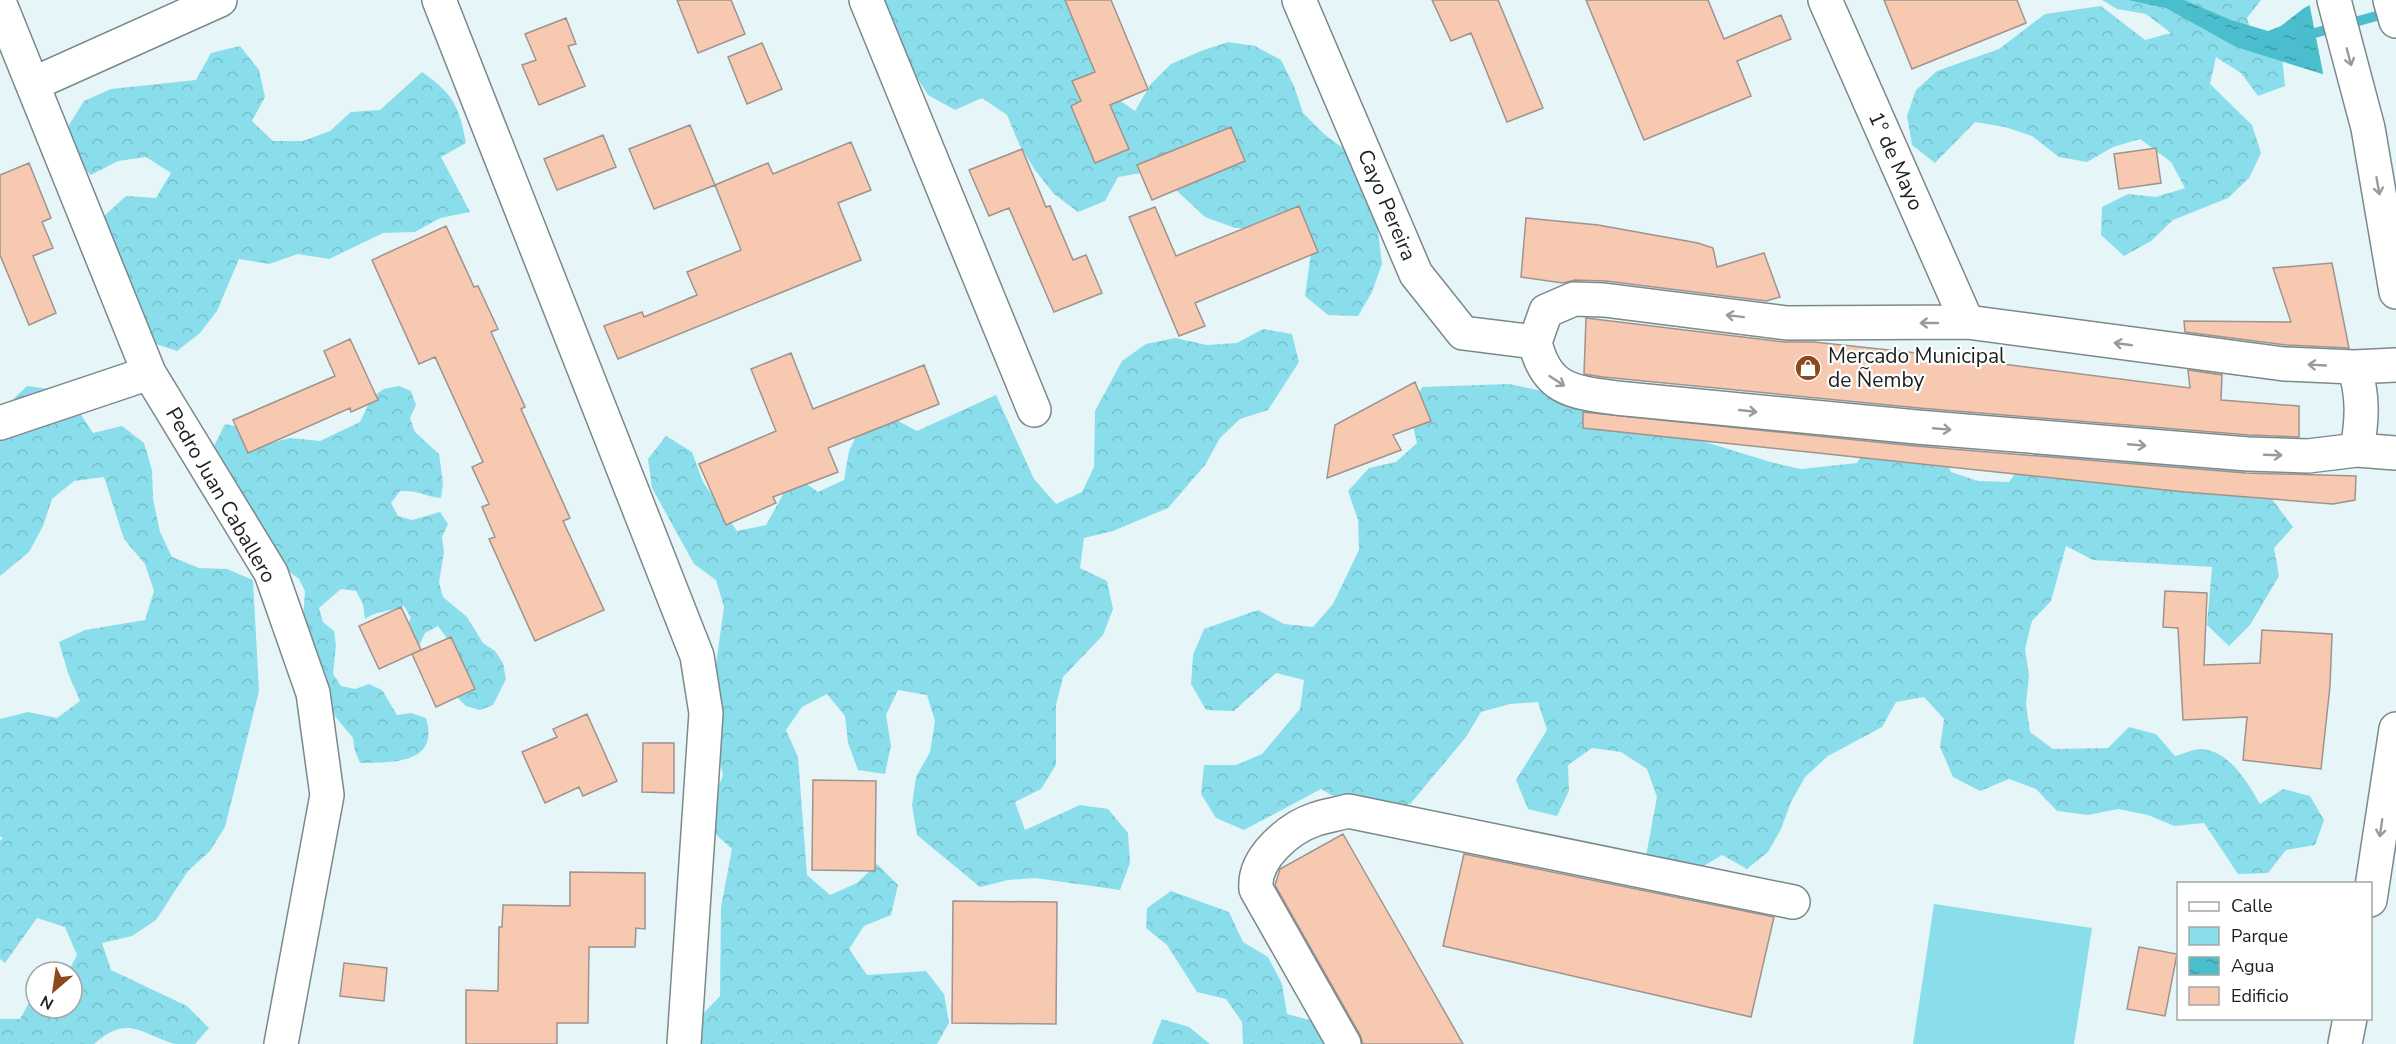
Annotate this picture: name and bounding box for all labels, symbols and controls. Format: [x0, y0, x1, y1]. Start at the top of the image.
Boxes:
one-way arrow [2344, 47, 2356, 66]
street label: 1º de Mayo [1862, 107, 1930, 215]
street label: Cayo Pereira [1351, 145, 1423, 265]
one-way arrow [2373, 176, 2384, 195]
one-way arrow [1725, 311, 1745, 322]
one-way arrow [1920, 317, 1940, 329]
one-way arrow [2113, 338, 2133, 349]
place label: Mercado Municipal de Ñemby [1828, 342, 2006, 394]
shop icon: Mercado Municipal de Ñemby [1793, 353, 1823, 383]
one-way arrow [2307, 360, 2327, 371]
one-way arrow [1548, 375, 1565, 387]
street label: Pedro Juan Caballero [159, 402, 283, 588]
one-way arrow [1738, 406, 1757, 417]
one-way arrow [1932, 424, 1952, 435]
one-way arrow [2126, 440, 2146, 451]
one-way arrow [2262, 449, 2282, 461]
one-way arrow [2376, 818, 2387, 838]
legend [2177, 882, 2372, 1020]
text: Calle [2231, 894, 2273, 918]
text: Parque [2231, 924, 2288, 948]
text: Agua [2231, 954, 2274, 978]
north arrow [24, 960, 84, 1020]
text: Edificio [2231, 984, 2289, 1008]
text: N [37, 990, 58, 1015]

